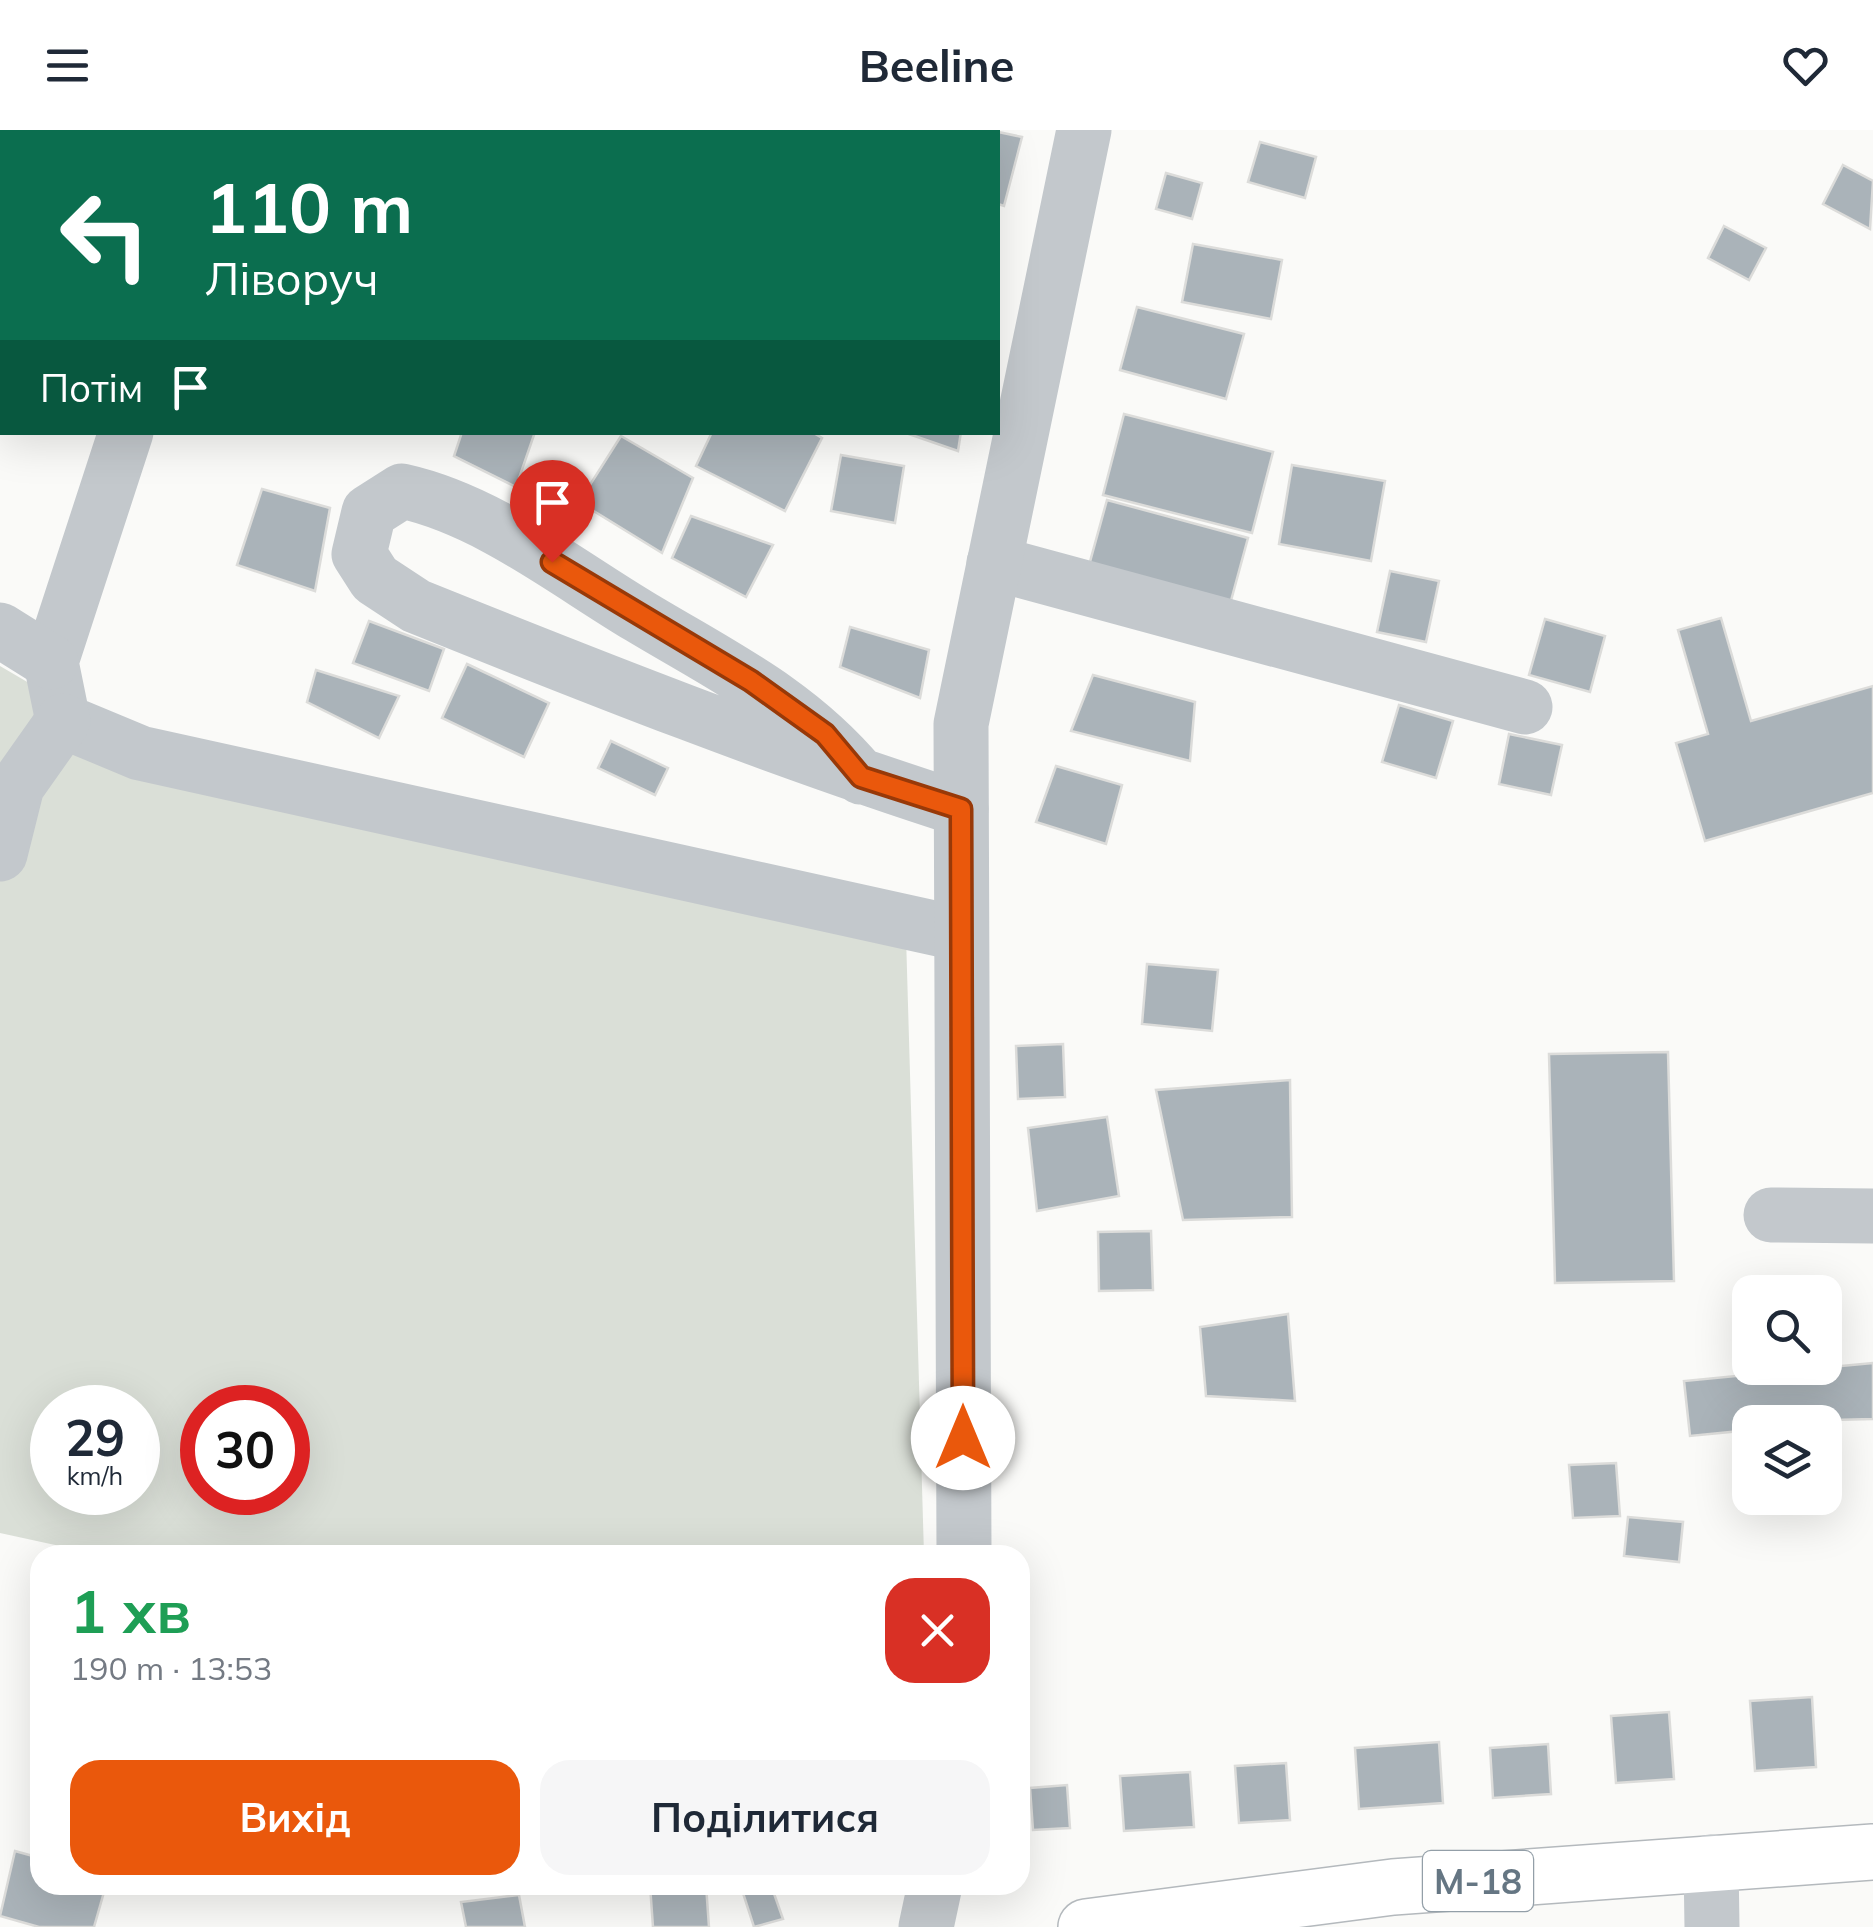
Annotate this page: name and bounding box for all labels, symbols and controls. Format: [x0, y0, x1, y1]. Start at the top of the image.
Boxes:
text: Beeline [859, 37, 1014, 93]
icon: menu [40, 38, 95, 93]
icon: heart [1778, 38, 1833, 93]
text: 110 m [205, 163, 413, 251]
icon: left [40, 170, 170, 300]
text: Ліворуч [205, 250, 379, 306]
icon: arrive [163, 360, 218, 415]
text: Потім [40, 364, 143, 412]
pin [510, 460, 595, 563]
icon: arrive [525, 475, 580, 530]
map controls [1732, 1275, 1842, 1515]
button: search [1732, 1275, 1842, 1385]
speed limit sign: 30 [180, 1385, 310, 1515]
position arrow [911, 1386, 1015, 1490]
button: layers [1732, 1405, 1842, 1515]
text: 29 [65, 1406, 125, 1469]
text: km/h [67, 1460, 123, 1491]
text: 1 хв [70, 1573, 191, 1648]
button: close [885, 1578, 990, 1683]
text: 190 m · 13:53 [70, 1648, 272, 1688]
button: Вихід [70, 1760, 520, 1875]
button: Поділитися [540, 1760, 990, 1875]
road number: М-18 [1423, 1851, 1533, 1911]

